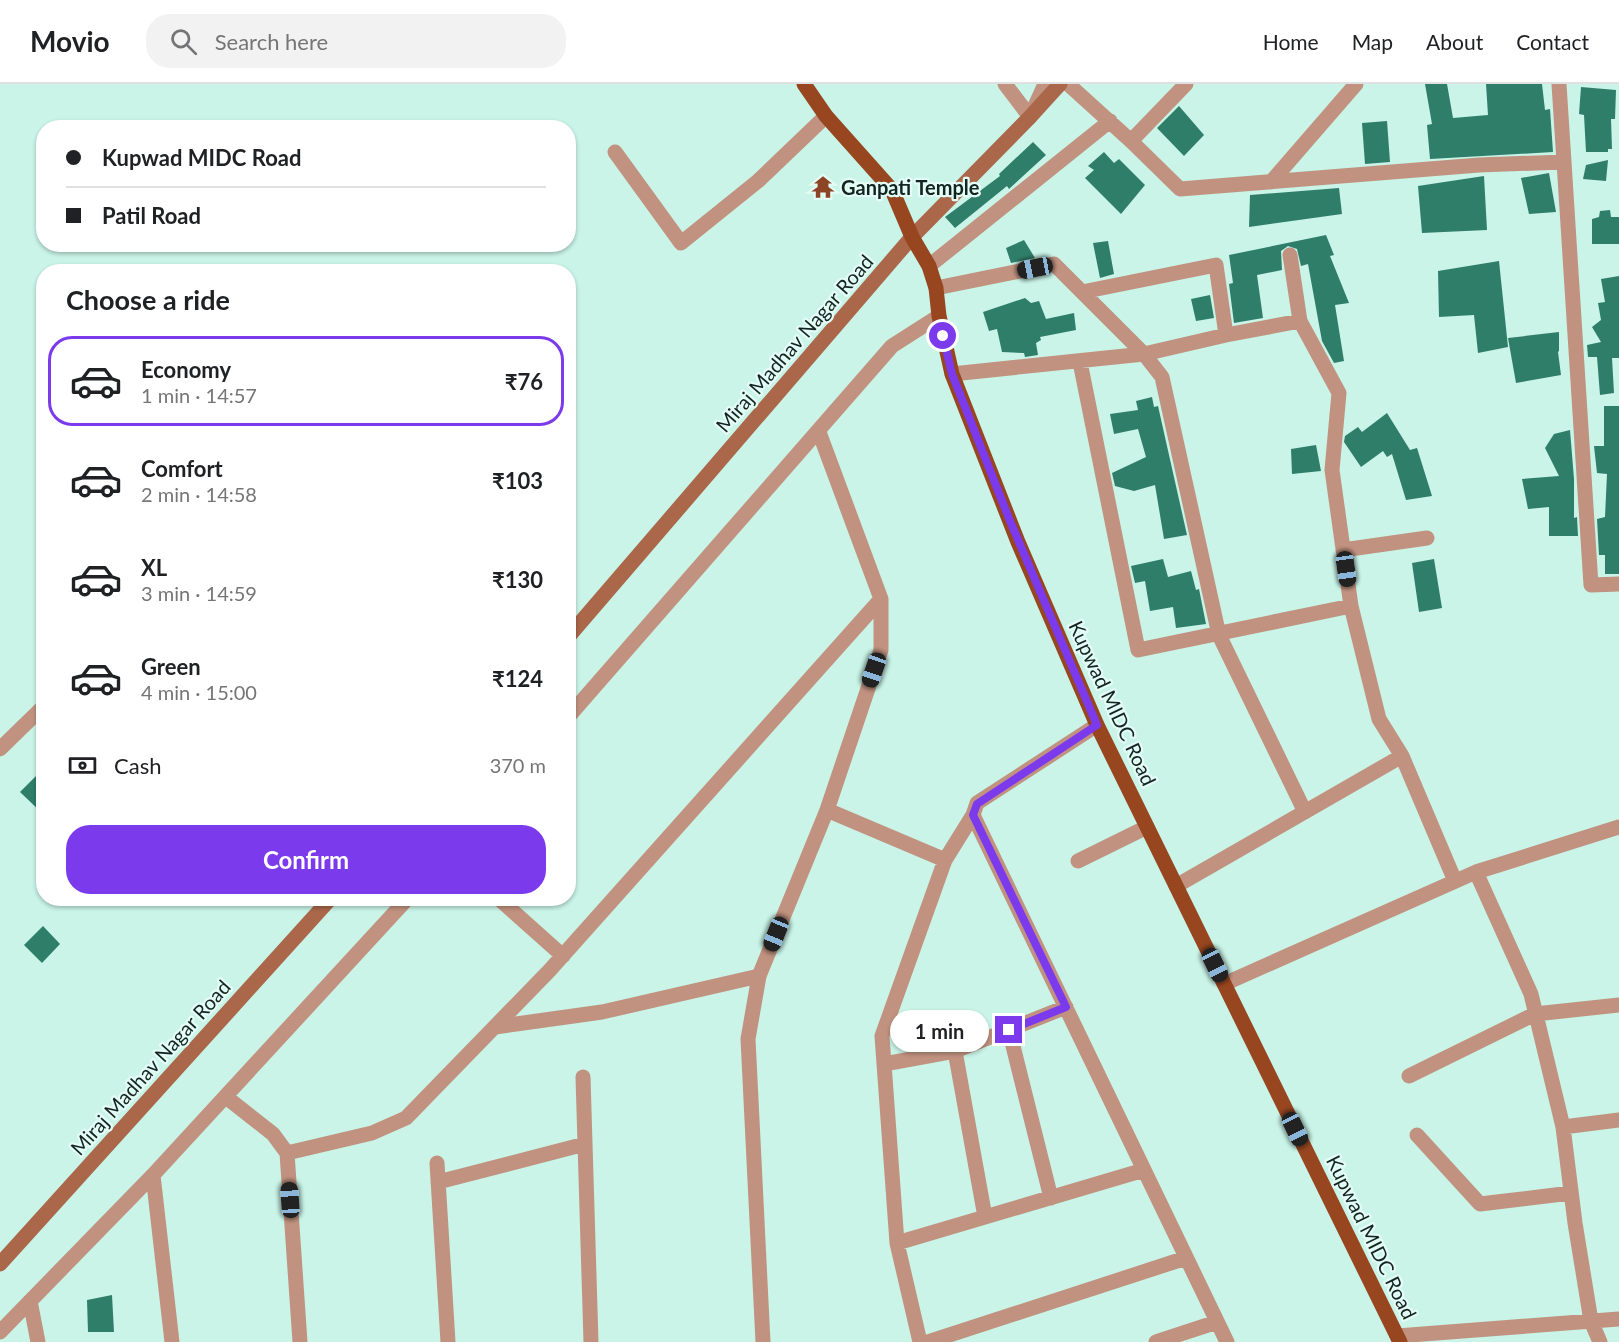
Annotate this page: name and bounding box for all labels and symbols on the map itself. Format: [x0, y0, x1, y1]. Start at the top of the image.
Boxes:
temple icon: Ganpati Temple [810, 174, 836, 200]
place label: Ganpati Temple [841, 175, 980, 199]
street label: Miraj Madhav Nagar Road [710, 249, 878, 437]
car [1016, 256, 1054, 280]
route start [929, 322, 956, 349]
car [1335, 550, 1357, 588]
street label: Kupwad MIDC Road [1064, 617, 1162, 789]
car [860, 650, 888, 690]
car [761, 914, 791, 954]
car [1199, 945, 1231, 985]
street label: Miraj Madhav Nagar Road [65, 975, 235, 1159]
callout: 1 min [889, 1009, 988, 1051]
route end [995, 1016, 1022, 1043]
car [1279, 1109, 1311, 1149]
street label: Kupwad MIDC Road [1322, 1151, 1422, 1323]
car [280, 1181, 300, 1219]

